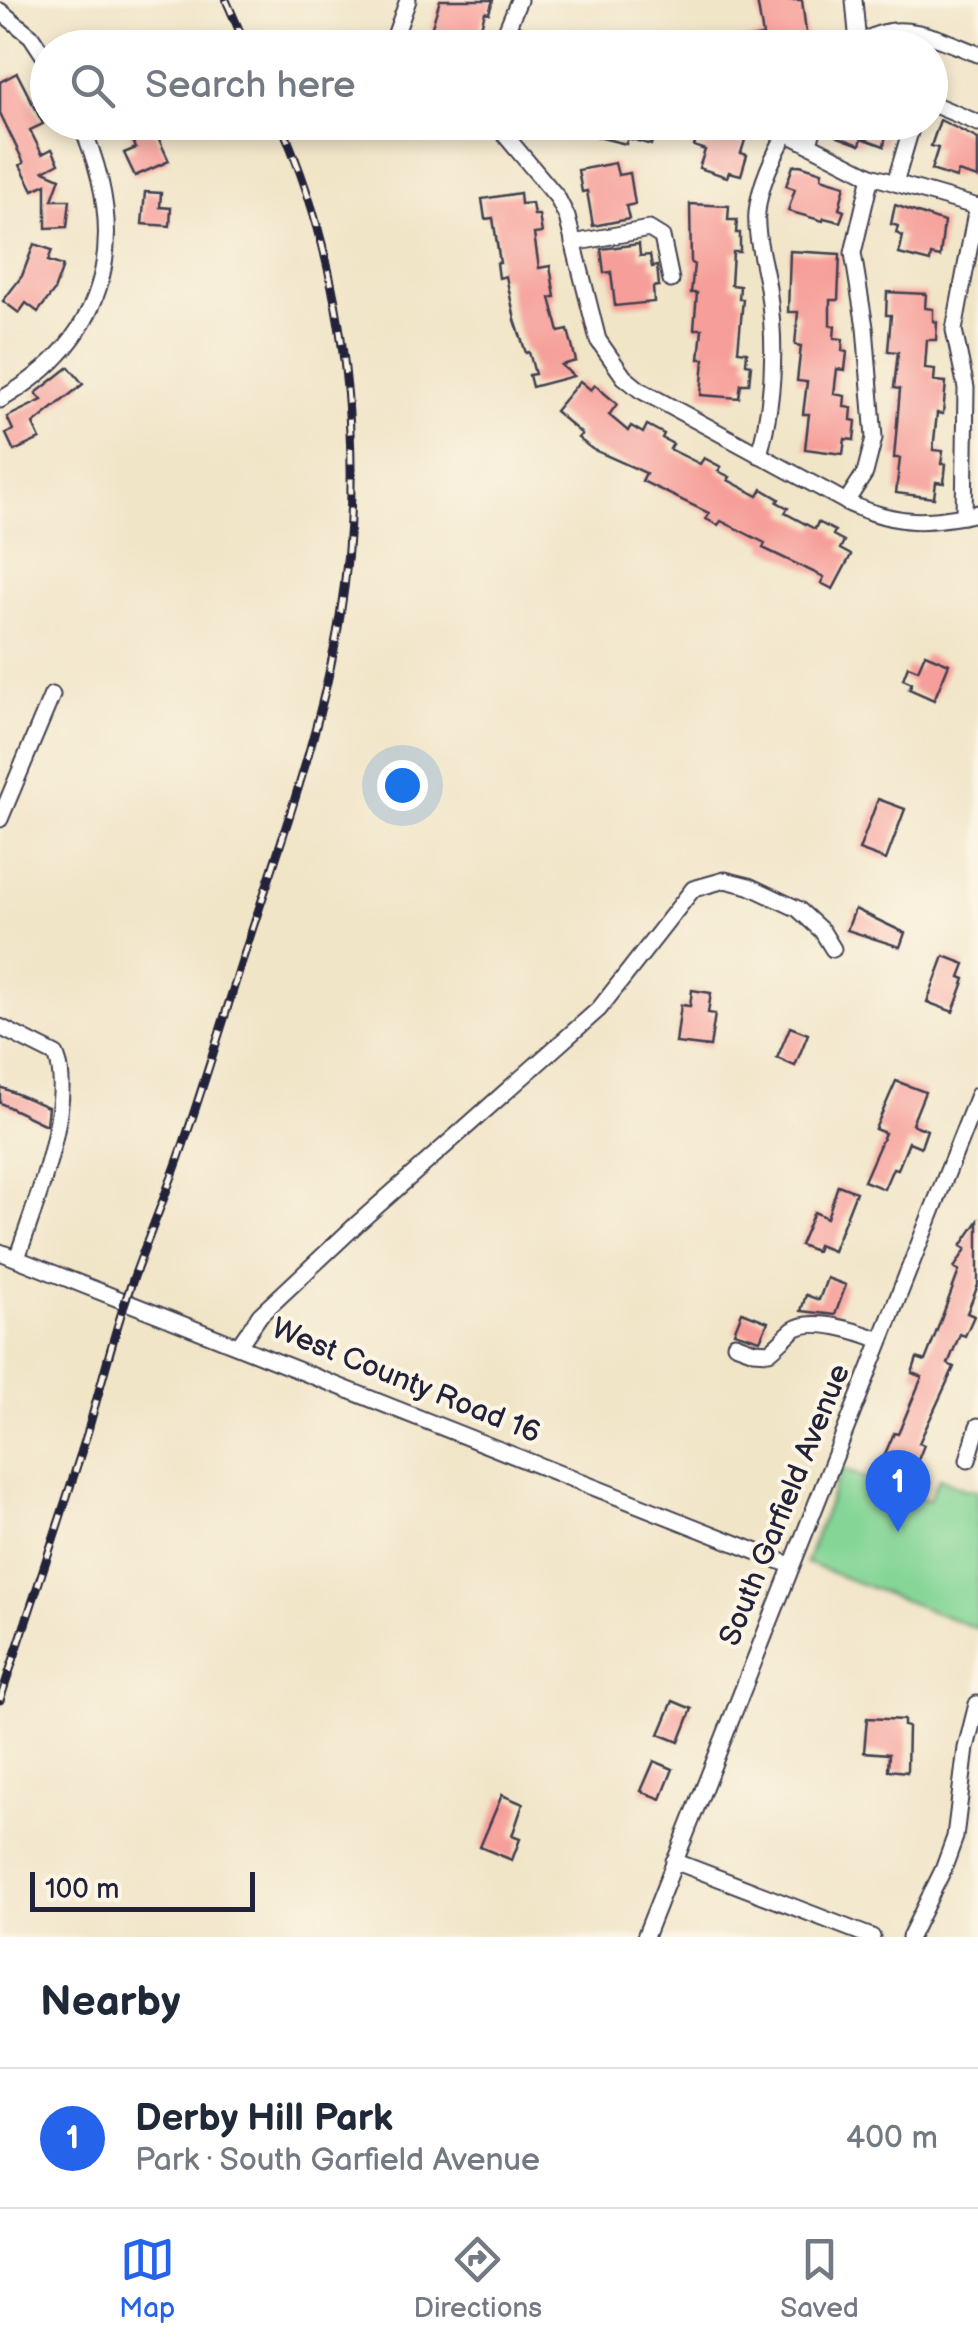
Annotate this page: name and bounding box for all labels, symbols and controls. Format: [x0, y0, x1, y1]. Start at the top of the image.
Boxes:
search box [30, 30, 948, 140]
icon: search [65, 58, 120, 113]
text: Search here [145, 63, 356, 108]
your location [377, 760, 428, 811]
street label: West County Road 16 [266, 1311, 546, 1451]
street label: South Garfield Avenue [712, 1359, 858, 1651]
pin: 1 [866, 1450, 930, 1532]
scale bar [30, 1867, 255, 1912]
text: 100 m [45, 1873, 119, 1906]
text: Nearby [40, 1977, 180, 2028]
text: Derby Hill Park [135, 2096, 393, 2141]
text: 1 [66, 2119, 79, 2158]
text: 400 m [846, 2119, 938, 2158]
text: Park · South Garfield Avenue [135, 2141, 540, 2180]
tab: Map [119, 2232, 175, 2325]
tab: Directions [413, 2232, 542, 2325]
tab: Saved [780, 2232, 859, 2325]

